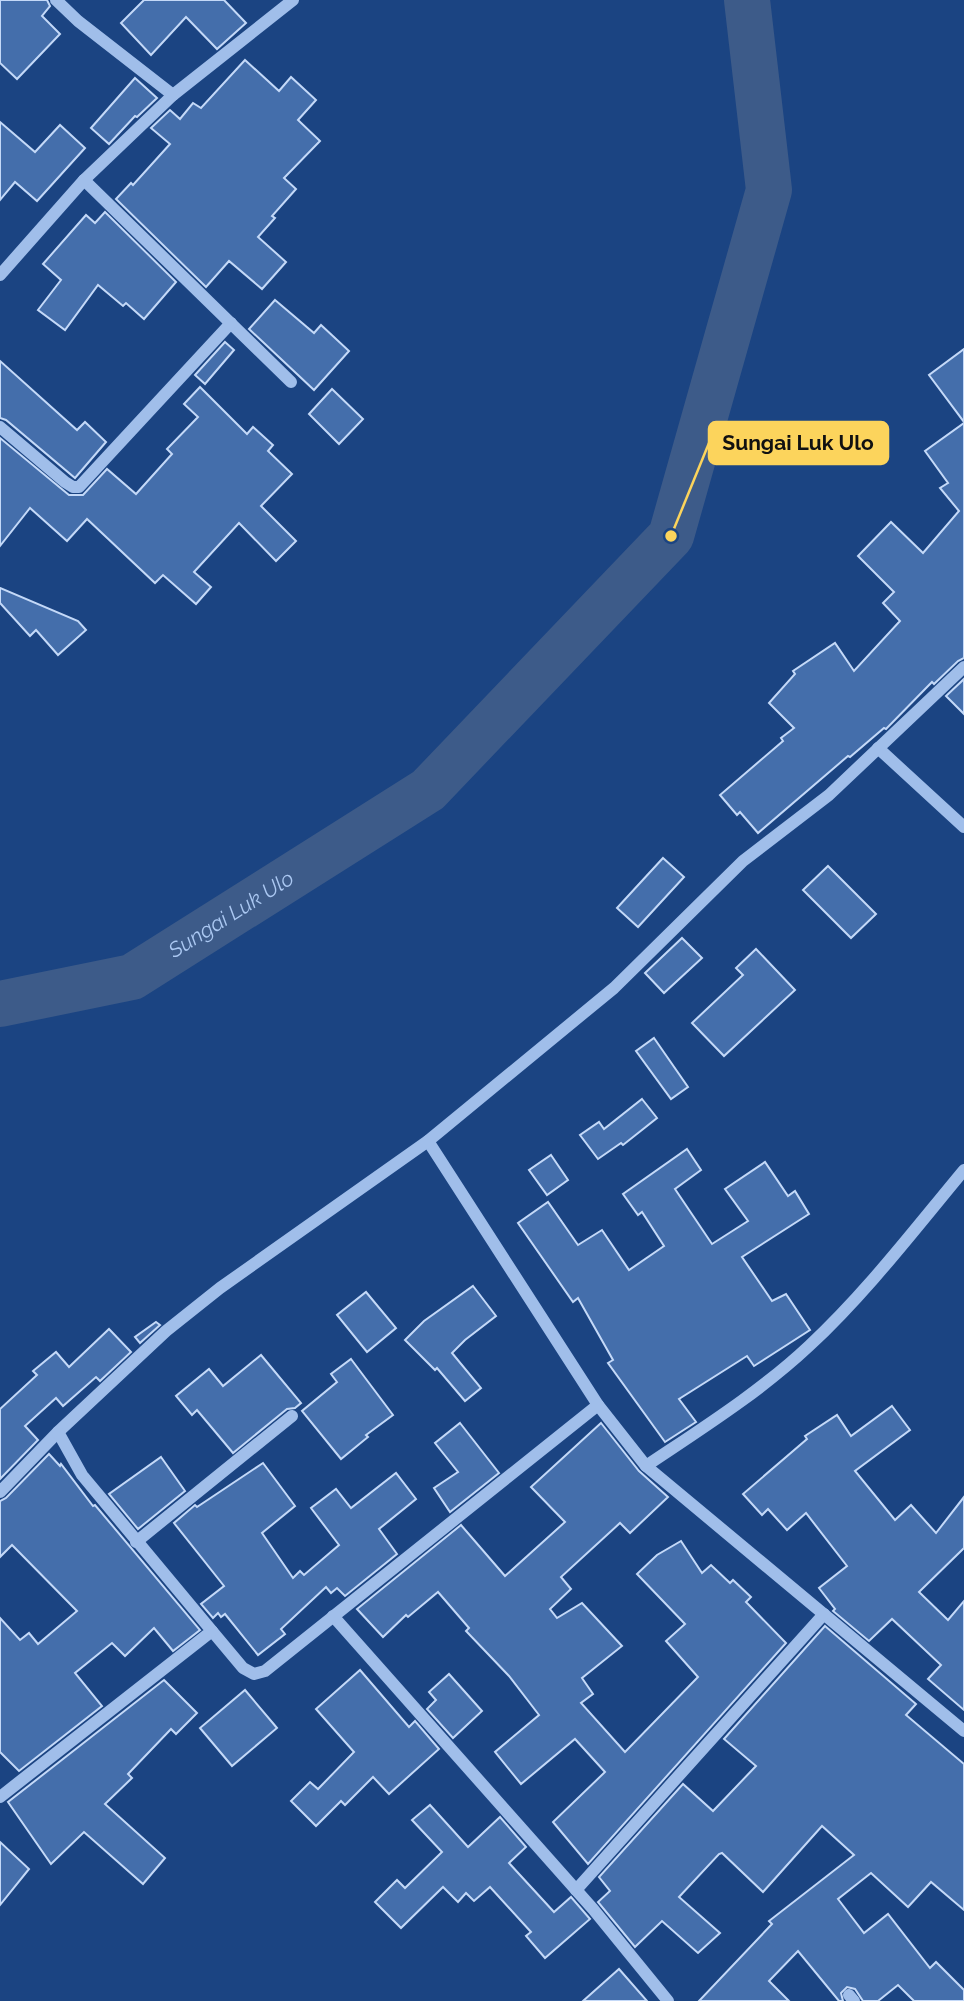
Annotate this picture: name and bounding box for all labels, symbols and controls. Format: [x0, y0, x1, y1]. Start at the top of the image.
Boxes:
callout: Sungai Luk Ulo [709, 422, 888, 464]
text: Sungai Luk Ulo [722, 430, 874, 455]
water label: Sungai Luk Ulo [163, 865, 298, 963]

